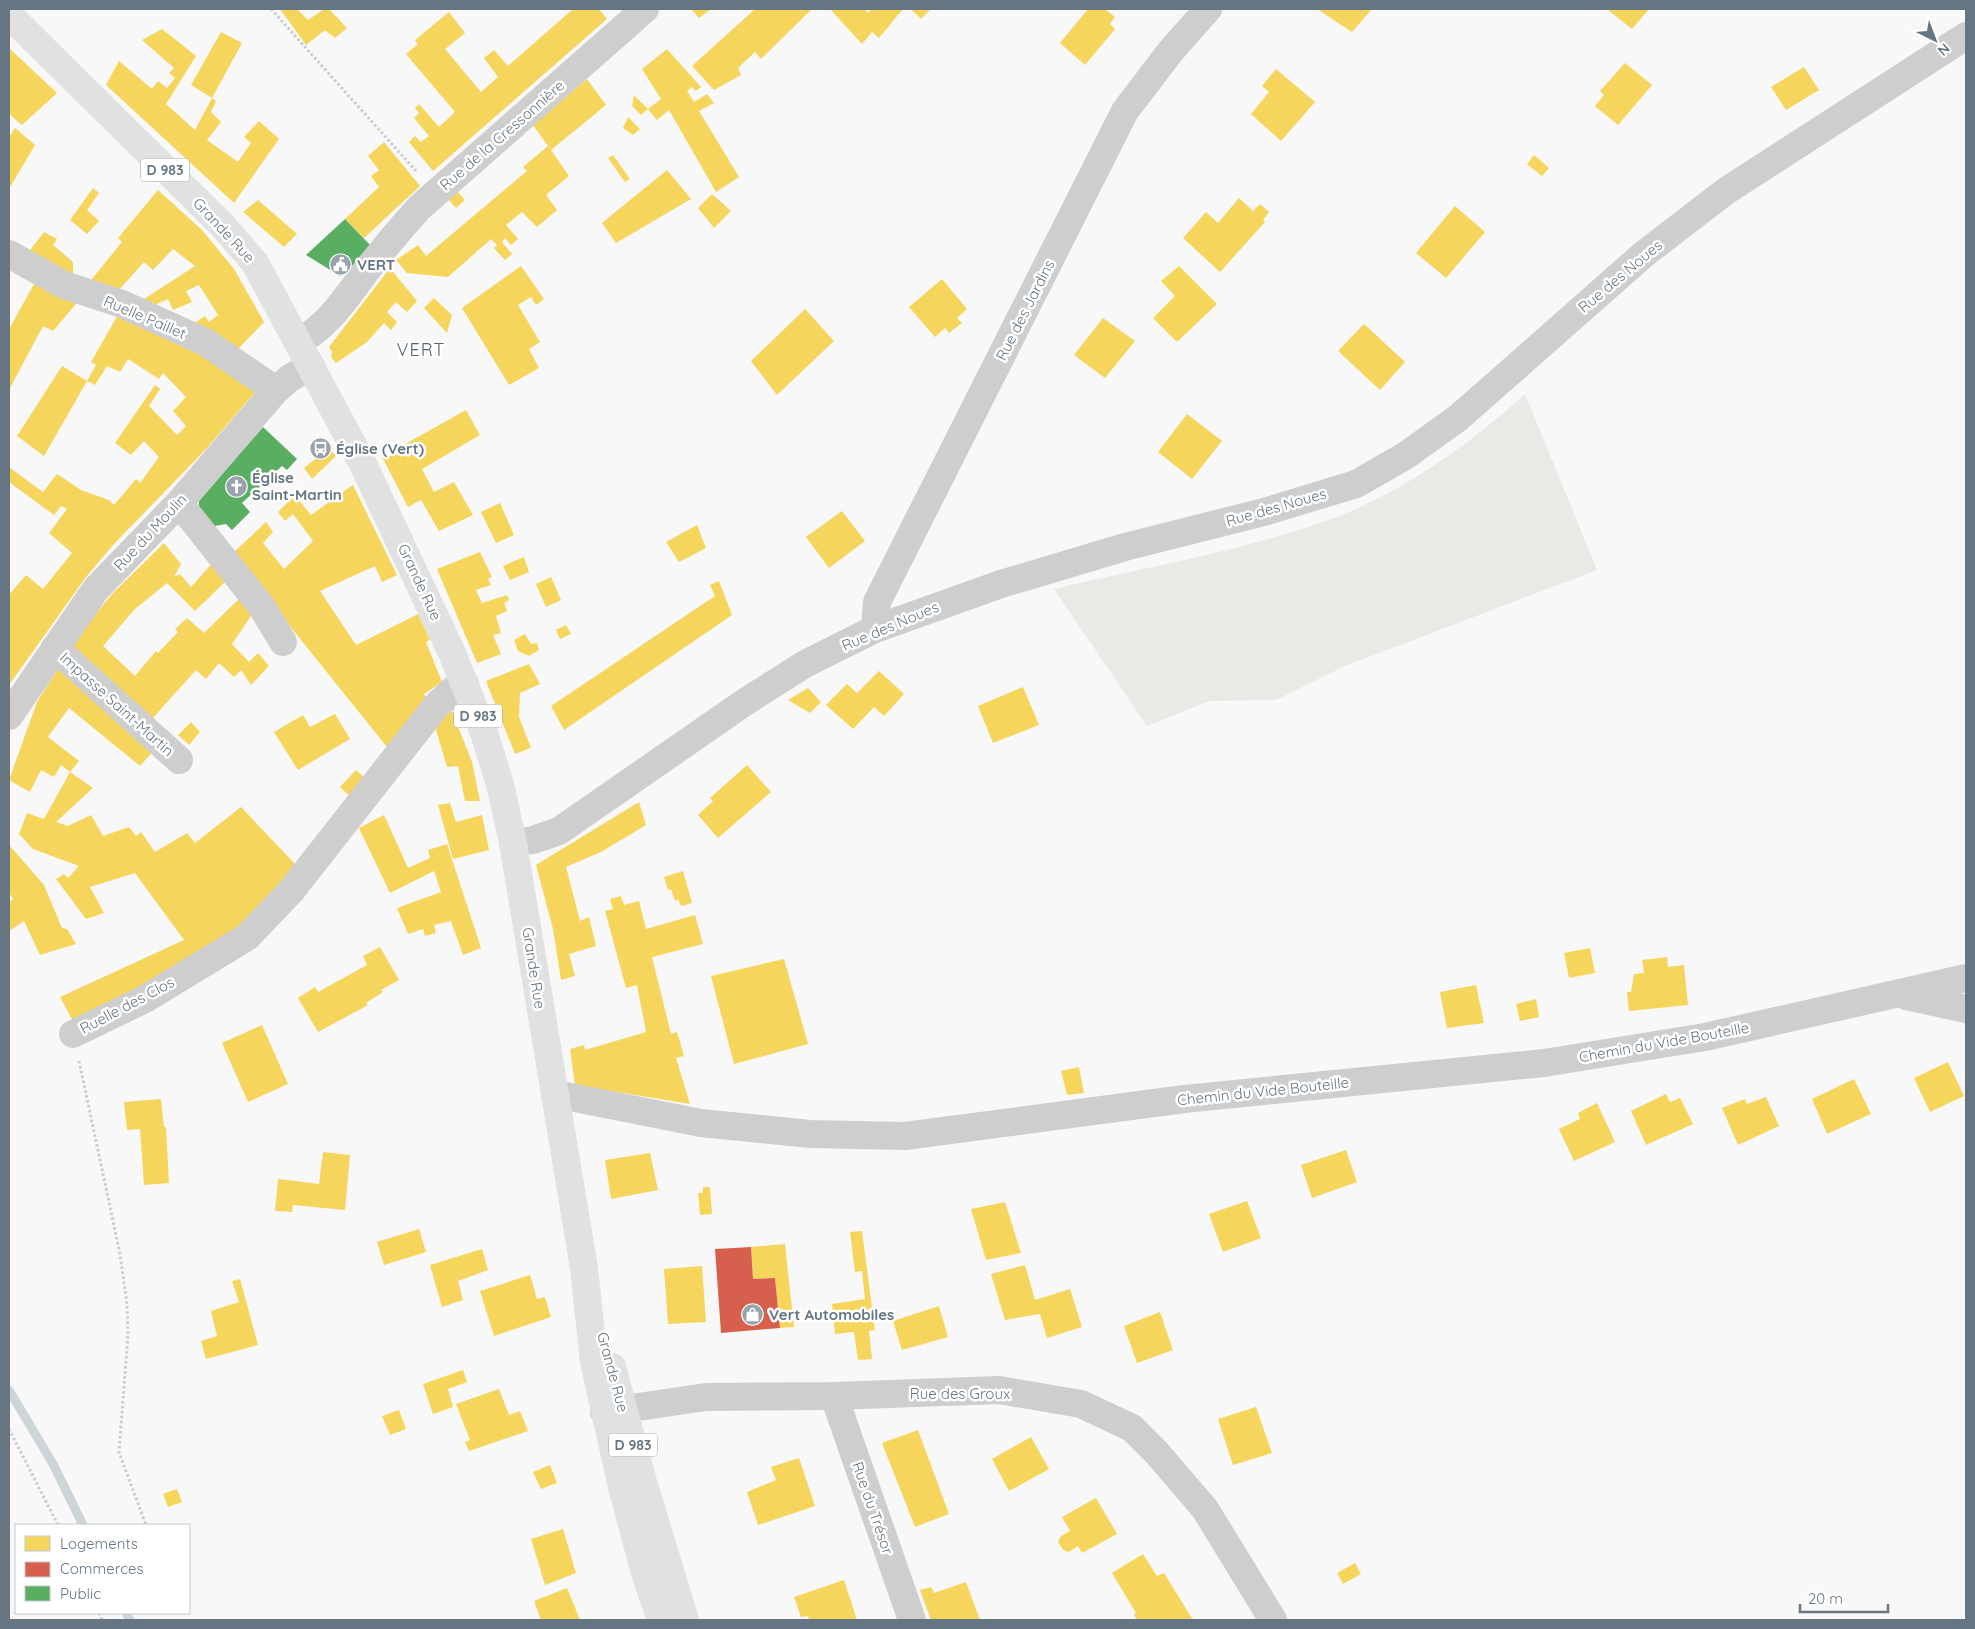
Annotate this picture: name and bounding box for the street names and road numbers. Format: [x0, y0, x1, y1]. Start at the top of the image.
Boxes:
street label: Rue de la Cressonnière [436, 76, 568, 194]
road number: D 983 [141, 158, 189, 182]
street label: Grande Rue [189, 193, 259, 267]
street label: Rue des Noues [1574, 235, 1666, 317]
street label: Rue des Jardins [991, 256, 1059, 364]
street label: Ruelle Paillet [101, 291, 189, 343]
street label: Rue des Noues [1224, 484, 1328, 530]
street label: Rue du Moulin [110, 490, 190, 574]
street label: Grande Rue [394, 541, 446, 623]
street label: Rue des Noues [839, 597, 941, 655]
street label: Impasse Saint-Martin [56, 648, 178, 760]
road number: D 983 [454, 704, 502, 728]
street label: Grande Rue [518, 926, 550, 1010]
street label: Ruelle des Clos [77, 972, 177, 1038]
street label: Chemin du Vide Bouteille [1577, 1018, 1751, 1066]
street label: Chemin du Vide Bouteille [1176, 1073, 1350, 1109]
street label: Grande Rue [593, 1330, 633, 1414]
street label: Rue des Groux [910, 1384, 1010, 1403]
road number: D 983 [609, 1434, 657, 1456]
street label: Rue du Trésor [848, 1459, 898, 1557]

